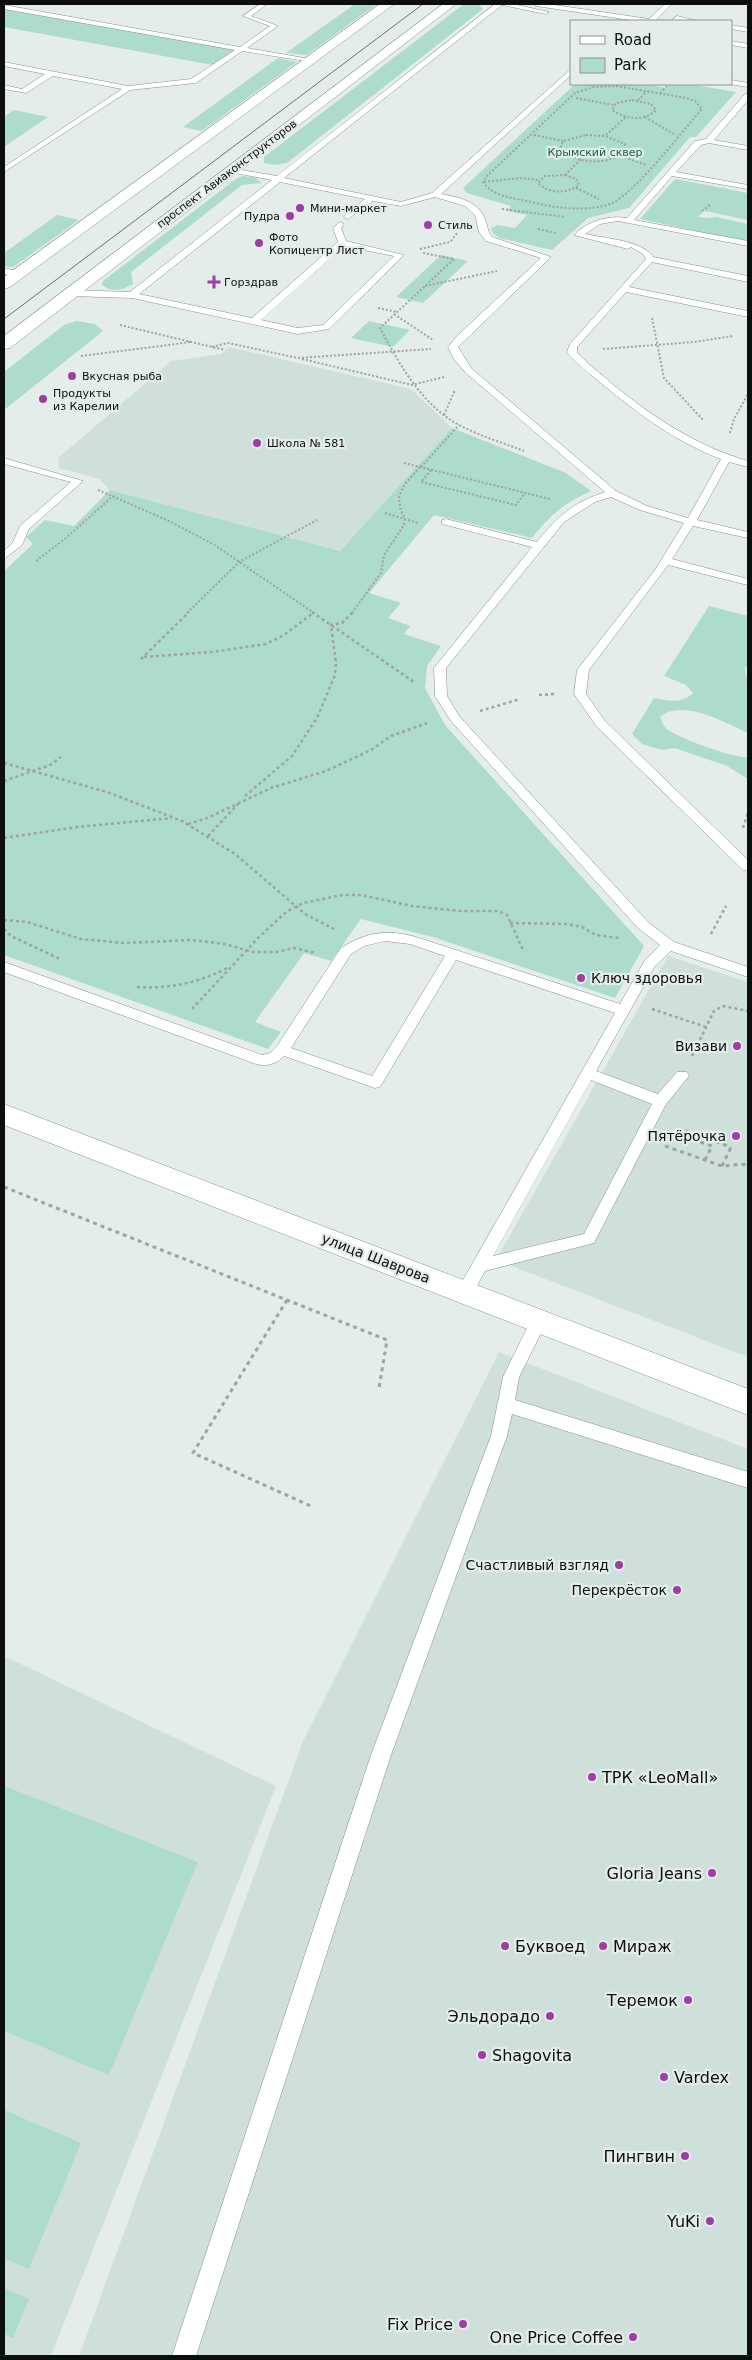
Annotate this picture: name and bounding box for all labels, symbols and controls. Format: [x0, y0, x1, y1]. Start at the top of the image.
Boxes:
legend [570, 20, 732, 85]
text: Road [614, 31, 652, 49]
text: Park [614, 56, 647, 74]
street label: проспект Авиаконструкторов [154, 117, 300, 231]
park label: Крымский сквер [547, 146, 643, 159]
marker: Мини-маркет [294, 202, 306, 214]
place label: Мини-маркет [310, 202, 387, 215]
place label: Пудра [244, 210, 280, 223]
marker: Пудра [284, 210, 296, 222]
marker: Стиль [422, 219, 434, 231]
place label: Стиль [438, 219, 473, 232]
place label: Фото Копицентр Лист [269, 231, 365, 257]
marker: Фото Копицентр Лист [253, 237, 265, 249]
marker: Горздрав [208, 276, 220, 288]
place label: Горздрав [224, 276, 278, 289]
marker: Вкусная рыба [66, 370, 78, 382]
place label: Вкусная рыба [82, 370, 162, 383]
place label: Продукты из Карелии [53, 387, 119, 413]
marker: Продукты из Карелии [37, 393, 49, 405]
marker: Школа № 581 [251, 437, 263, 449]
place label: Школа № 581 [267, 437, 345, 450]
place label: Ключ здоровья [591, 970, 702, 986]
marker: Ключ здоровья [575, 972, 587, 984]
place label: Визави [675, 1038, 727, 1054]
marker: Визави [731, 1040, 743, 1052]
place label: Пятёрочка [648, 1128, 726, 1144]
marker: Пятёрочка [730, 1130, 742, 1142]
street label: улица Шаврова [319, 1230, 433, 1286]
place label: Счастливый взгляд [466, 1557, 609, 1573]
marker: Счастливый взгляд [613, 1559, 625, 1571]
place label: Перекрёсток [572, 1582, 667, 1598]
marker: Перекрёсток [671, 1584, 683, 1596]
place label: ТРК «LeoMall» [601, 1768, 718, 1787]
marker: ТРК «LeoMall» [586, 1771, 598, 1783]
place label: Gloria Jeans [607, 1864, 702, 1883]
marker: Gloria Jeans [706, 1867, 718, 1879]
place label: Буквоед [515, 1937, 585, 1956]
place label: Мираж [613, 1937, 672, 1956]
marker: Буквоед [499, 1940, 511, 1952]
marker: Мираж [597, 1940, 609, 1952]
place label: Теремок [606, 1991, 678, 2010]
marker: Теремок [682, 1994, 694, 2006]
place label: Эльдорадо [448, 2007, 540, 2026]
marker: Эльдорадо [544, 2010, 556, 2022]
place label: Shagovita [492, 2046, 572, 2065]
marker: Shagovita [476, 2049, 488, 2061]
place label: Vardex [674, 2068, 729, 2087]
marker: Vardex [658, 2071, 670, 2083]
place label: Пингвин [603, 2147, 675, 2166]
marker: Пингвин [679, 2150, 691, 2162]
place label: YuKi [666, 2212, 700, 2231]
marker: YuKi [704, 2215, 716, 2227]
place label: Fix Price [387, 2315, 453, 2334]
marker: Fix Price [457, 2318, 469, 2330]
place label: One Price Coffee [490, 2328, 623, 2347]
marker: One Price Coffee [627, 2331, 639, 2343]

